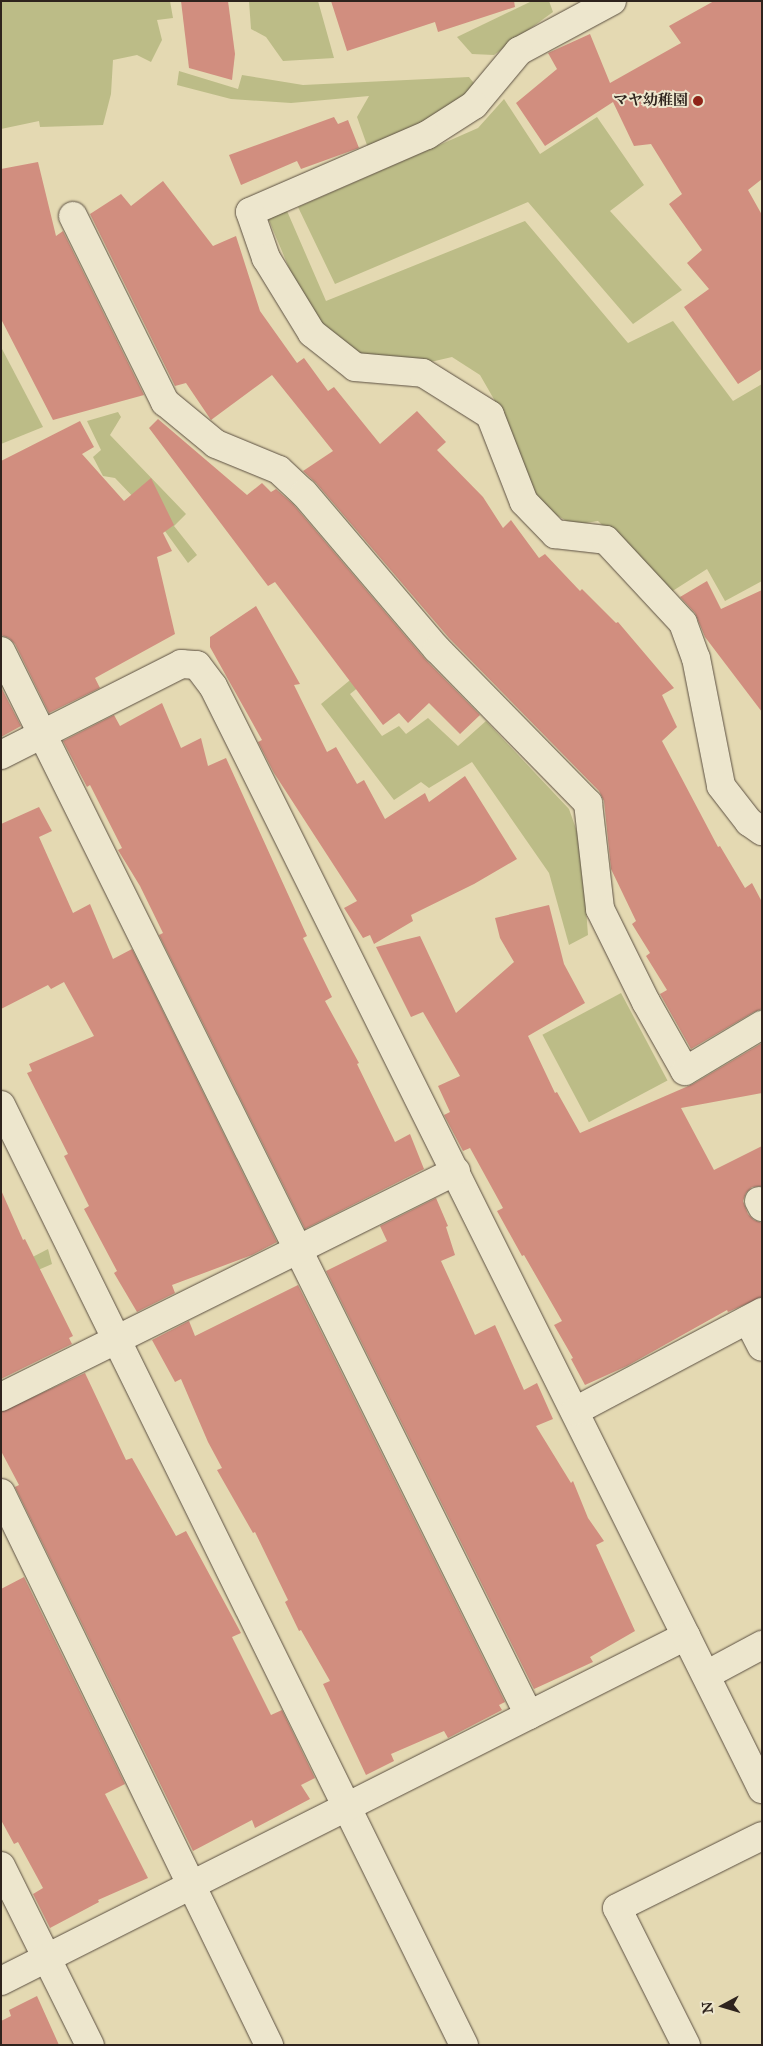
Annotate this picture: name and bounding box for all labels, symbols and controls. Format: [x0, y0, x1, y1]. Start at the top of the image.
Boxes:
place label: マヤ幼稚園 [613, 92, 688, 110]
marker: マヤ幼稚園 [692, 95, 704, 107]
north arrow [698, 1981, 748, 2031]
text: N [699, 2001, 717, 2014]

